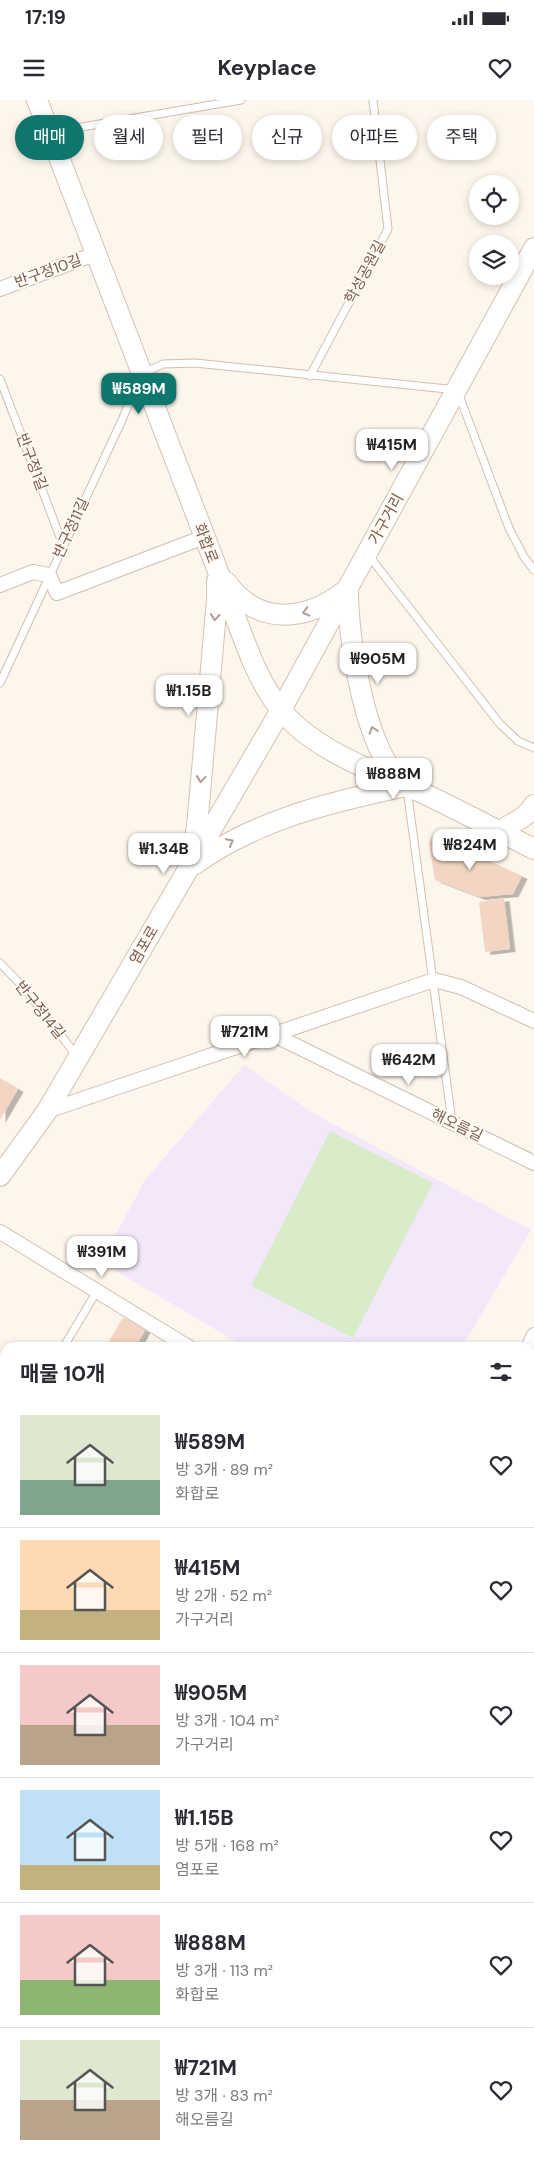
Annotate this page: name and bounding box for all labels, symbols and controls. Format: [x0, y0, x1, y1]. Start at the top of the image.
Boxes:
text: 17:19 [25, 5, 66, 30]
text: Keyplace [217, 53, 317, 82]
icon: menu [20, 54, 48, 82]
icon: heart [486, 54, 514, 82]
chip: 매매 [15, 115, 84, 160]
chip: 월세 [94, 115, 163, 160]
chip: 필터 [173, 115, 242, 160]
chip: 신규 [252, 115, 322, 160]
chip: 아파트 [332, 115, 417, 160]
chip: 주택 [427, 115, 496, 160]
map controls [469, 175, 519, 285]
button: locate [469, 175, 519, 225]
button: layers [469, 235, 519, 285]
street label: 학성공원길 [340, 237, 390, 307]
street label: 반구정10길 [12, 250, 84, 292]
pin: ₩589M [104, 372, 174, 415]
text: ₩589M [112, 378, 166, 399]
pin: ₩415M [357, 428, 427, 471]
street label: 반구정1길 [12, 430, 52, 494]
text: ₩415M [367, 434, 417, 455]
street label: 가구거리 [364, 490, 408, 548]
street label: 반구정11길 [48, 495, 94, 561]
street label: 화합로 [189, 520, 223, 566]
one-way arrow [302, 606, 311, 616]
one-way arrow [210, 613, 221, 621]
pin: ₩905M [343, 642, 413, 685]
text: ₩905M [351, 648, 406, 669]
pin: ₩1.15B [148, 674, 230, 717]
text: ₩1.15B [167, 680, 211, 701]
one-way arrow [369, 726, 379, 734]
pin: ₩888M [359, 758, 429, 800]
text: ₩888M [367, 763, 421, 784]
one-way arrow [196, 775, 207, 783]
pin: ₩824M [435, 828, 505, 871]
pin: ₩1.34B [123, 832, 205, 875]
text: ₩824M [443, 834, 497, 855]
text: ₩1.34B [139, 838, 189, 859]
one-way arrow [225, 838, 234, 848]
street label: 염포로 [125, 922, 163, 968]
street label: 반구정14길 [11, 977, 69, 1043]
pin: ₩721M [210, 1016, 280, 1058]
text: ₩721M [221, 1021, 269, 1042]
pin: ₩642M [374, 1044, 444, 1086]
text: ₩642M [382, 1049, 436, 1070]
street label: 해오름길 [428, 1104, 486, 1146]
pin: ₩391M [67, 1236, 137, 1278]
text: ₩391M [78, 1241, 126, 1262]
icon: filters [487, 1358, 515, 1386]
text: 매물 10개 [20, 1360, 105, 1388]
text: ₩589M [175, 1428, 245, 1456]
icon: home [60, 1435, 120, 1495]
icon: heart [487, 1451, 515, 1479]
text: 방 3개 · 89 m² [175, 1459, 273, 1480]
text: 화합로 [175, 1483, 219, 1504]
text: ₩415M [175, 1554, 240, 1582]
icon: home [60, 1560, 120, 1620]
icon: heart [487, 1576, 515, 1604]
text: 방 2개 · 52 m² [175, 1585, 272, 1606]
text: 가구거리 [175, 1609, 234, 1630]
text: ₩905M [175, 1679, 247, 1707]
icon: home [60, 1685, 120, 1745]
icon: heart [487, 1701, 515, 1729]
text: 방 3개 · 104 m² [175, 1710, 279, 1731]
text: 가구거리 [175, 1734, 234, 1755]
text: ₩1.15B [175, 1804, 234, 1832]
icon: home [60, 1810, 120, 1870]
icon: heart [487, 1826, 515, 1854]
text: 방 5개 · 168 m² [175, 1835, 279, 1856]
text: 염포로 [175, 1859, 219, 1880]
text: ₩888M [175, 1929, 246, 1957]
icon: home [60, 1935, 120, 1995]
icon: heart [487, 1951, 515, 1979]
text: 방 3개 · 113 m² [175, 1960, 273, 1981]
text: 화합로 [175, 1984, 219, 2005]
text: ₩721M [175, 2054, 237, 2082]
icon: home [60, 2060, 120, 2120]
icon: heart [487, 2076, 515, 2104]
text: 방 3개 · 83 m² [175, 2085, 273, 2106]
text: 해오름길 [175, 2109, 234, 2130]

